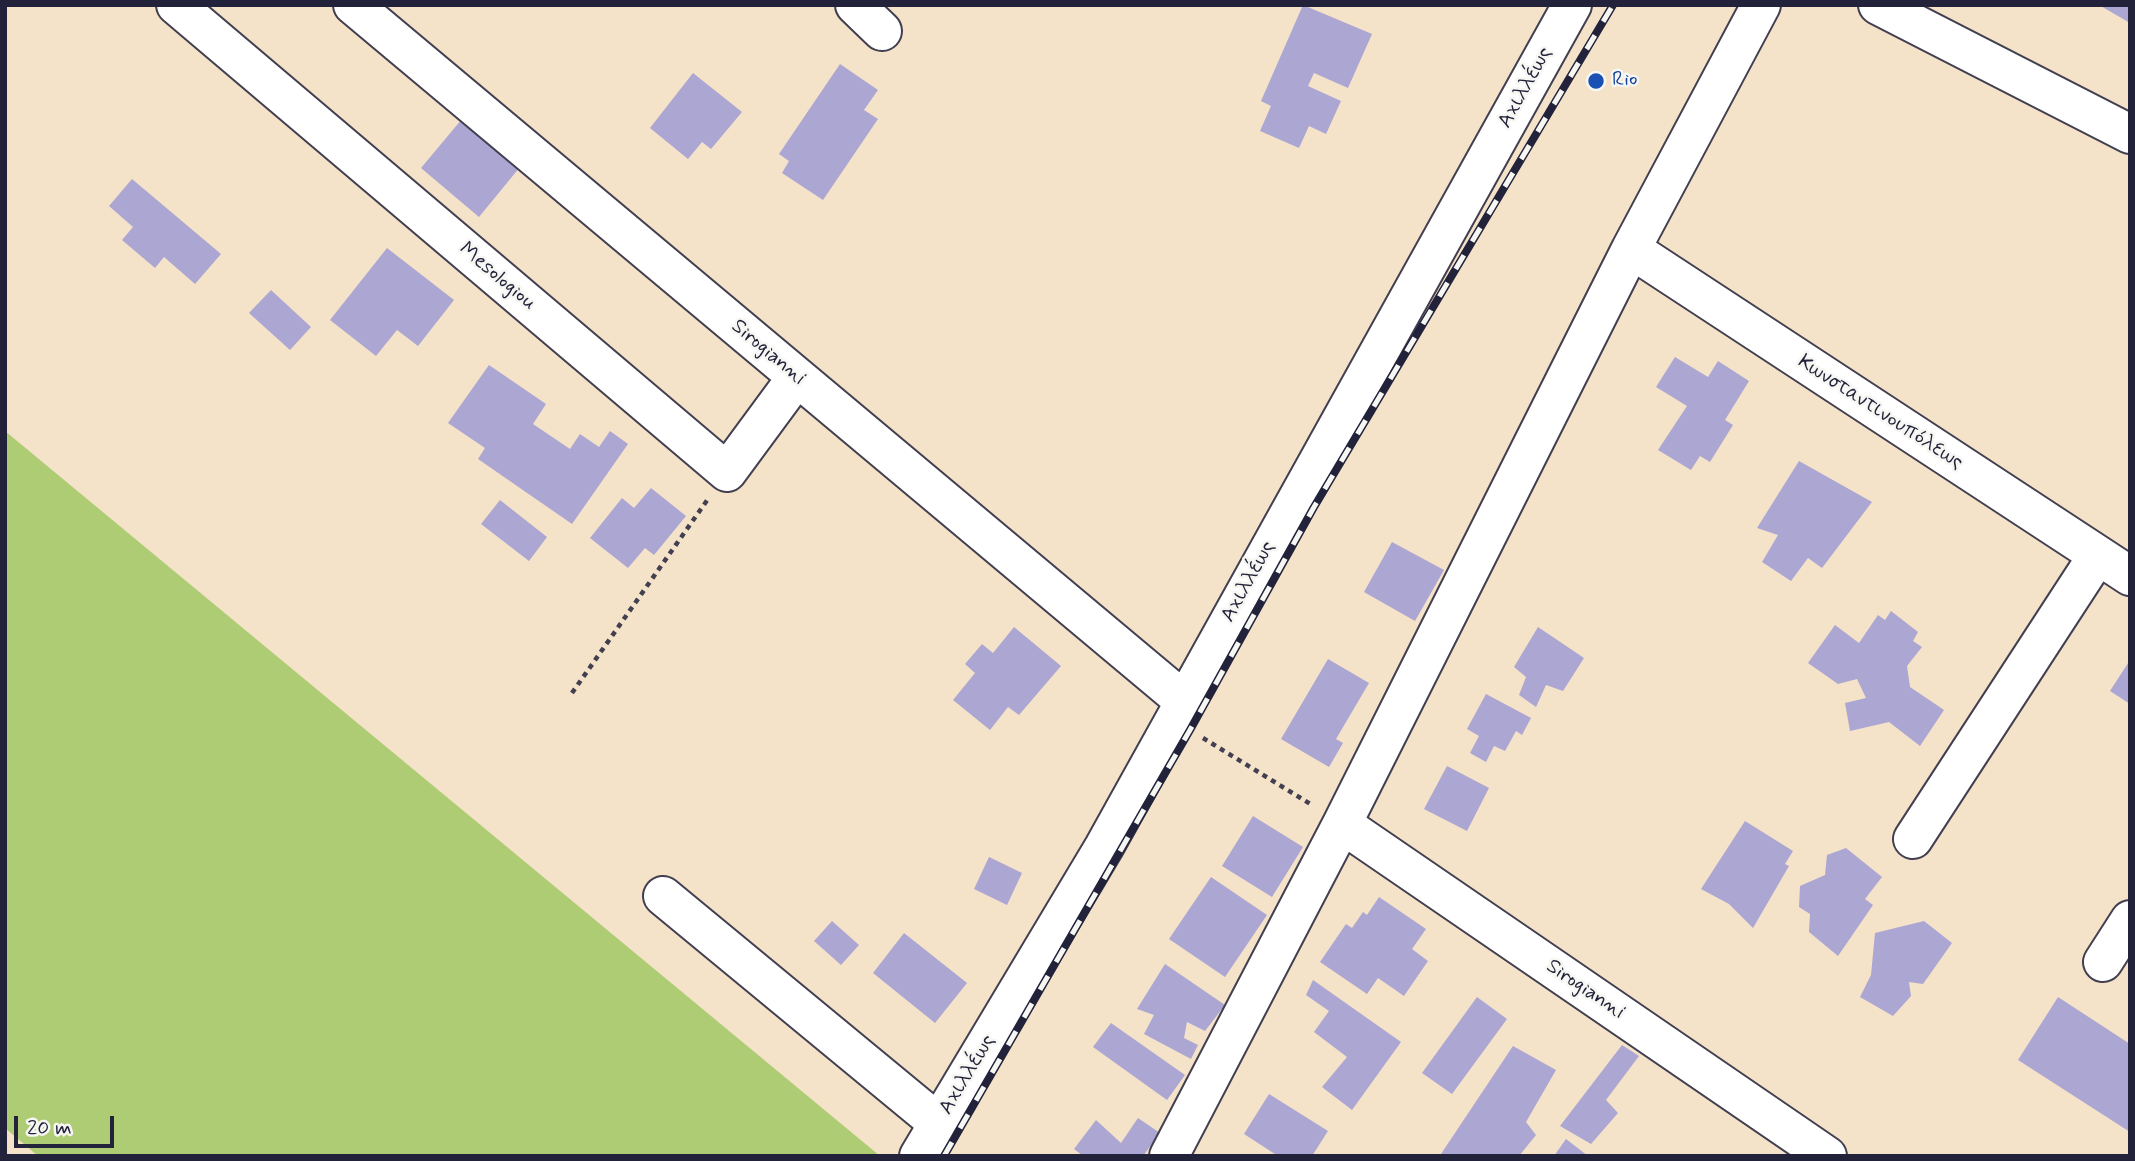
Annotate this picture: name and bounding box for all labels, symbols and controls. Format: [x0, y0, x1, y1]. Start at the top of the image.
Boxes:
street label: Αχιλλέως [1493, 43, 1559, 133]
place label: Rio [1612, 68, 1638, 94]
marker: Rio [1586, 71, 1606, 91]
street label: Mesologiou [453, 237, 541, 317]
street label: Sirogianni [726, 315, 810, 391]
street label: Κωνσταντινουπόλεως [1792, 350, 1968, 476]
street label: Αχιλλέως [1216, 537, 1282, 627]
street label: Sirogianni [1541, 954, 1629, 1026]
street label: Αχιλλέως [934, 1030, 1002, 1120]
scale bar [18, 1102, 117, 1146]
text: 20 m [27, 1114, 72, 1142]

